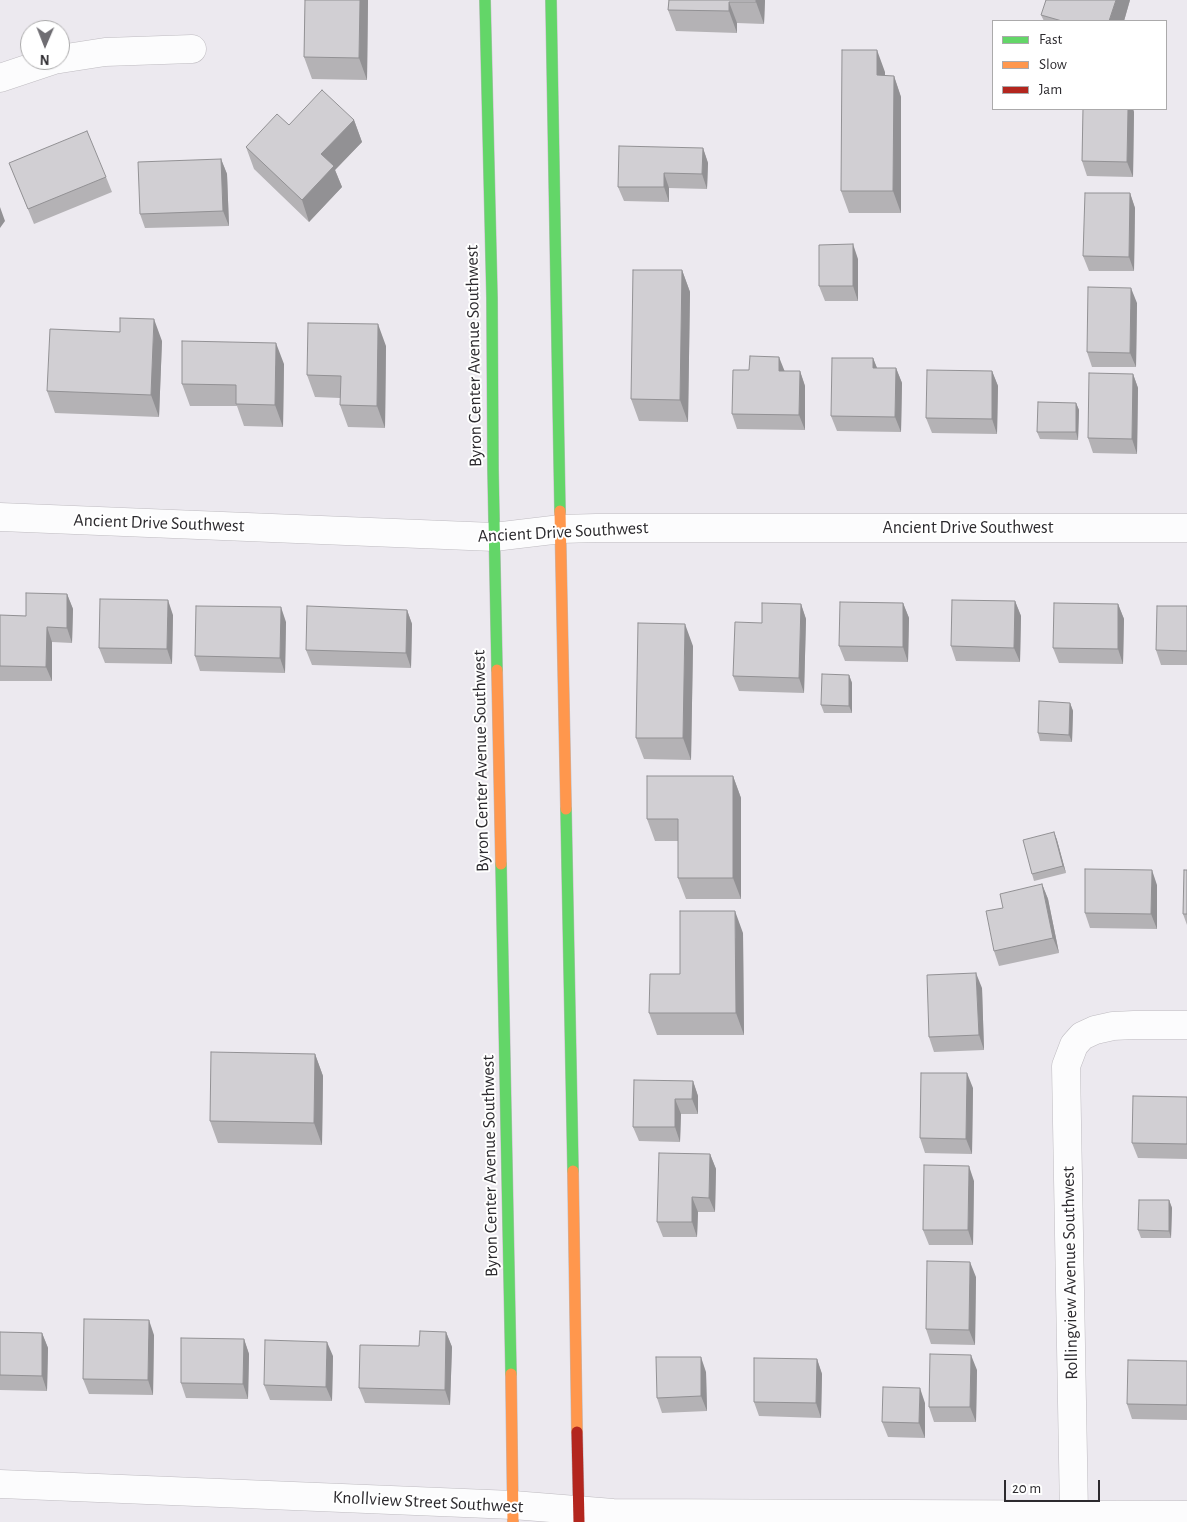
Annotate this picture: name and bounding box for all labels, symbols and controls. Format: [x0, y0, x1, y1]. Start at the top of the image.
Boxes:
north arrow [20, 20, 70, 70]
legend [992, 20, 1167, 110]
text: Fast [1039, 32, 1062, 47]
text: N [40, 52, 50, 66]
text: Slow [1039, 57, 1067, 72]
text: Jam [1039, 82, 1062, 97]
street label: Byron Center Avenue Southwest [461, 245, 487, 467]
street label: Ancient Drive Southwest [73, 509, 245, 537]
street label: Ancient Drive Southwest [477, 517, 649, 547]
street label: Ancient Drive Southwest [883, 517, 1053, 539]
street label: Byron Center Avenue Southwest [468, 650, 494, 872]
street label: Byron Center Avenue Southwest [477, 1055, 503, 1277]
street label: Rollingview Avenue Southwest [1057, 1166, 1083, 1380]
scale bar [1007, 1470, 1103, 1502]
text: 20 m [1012, 1481, 1041, 1496]
street label: Knollview Street Southwest [332, 1486, 524, 1518]

